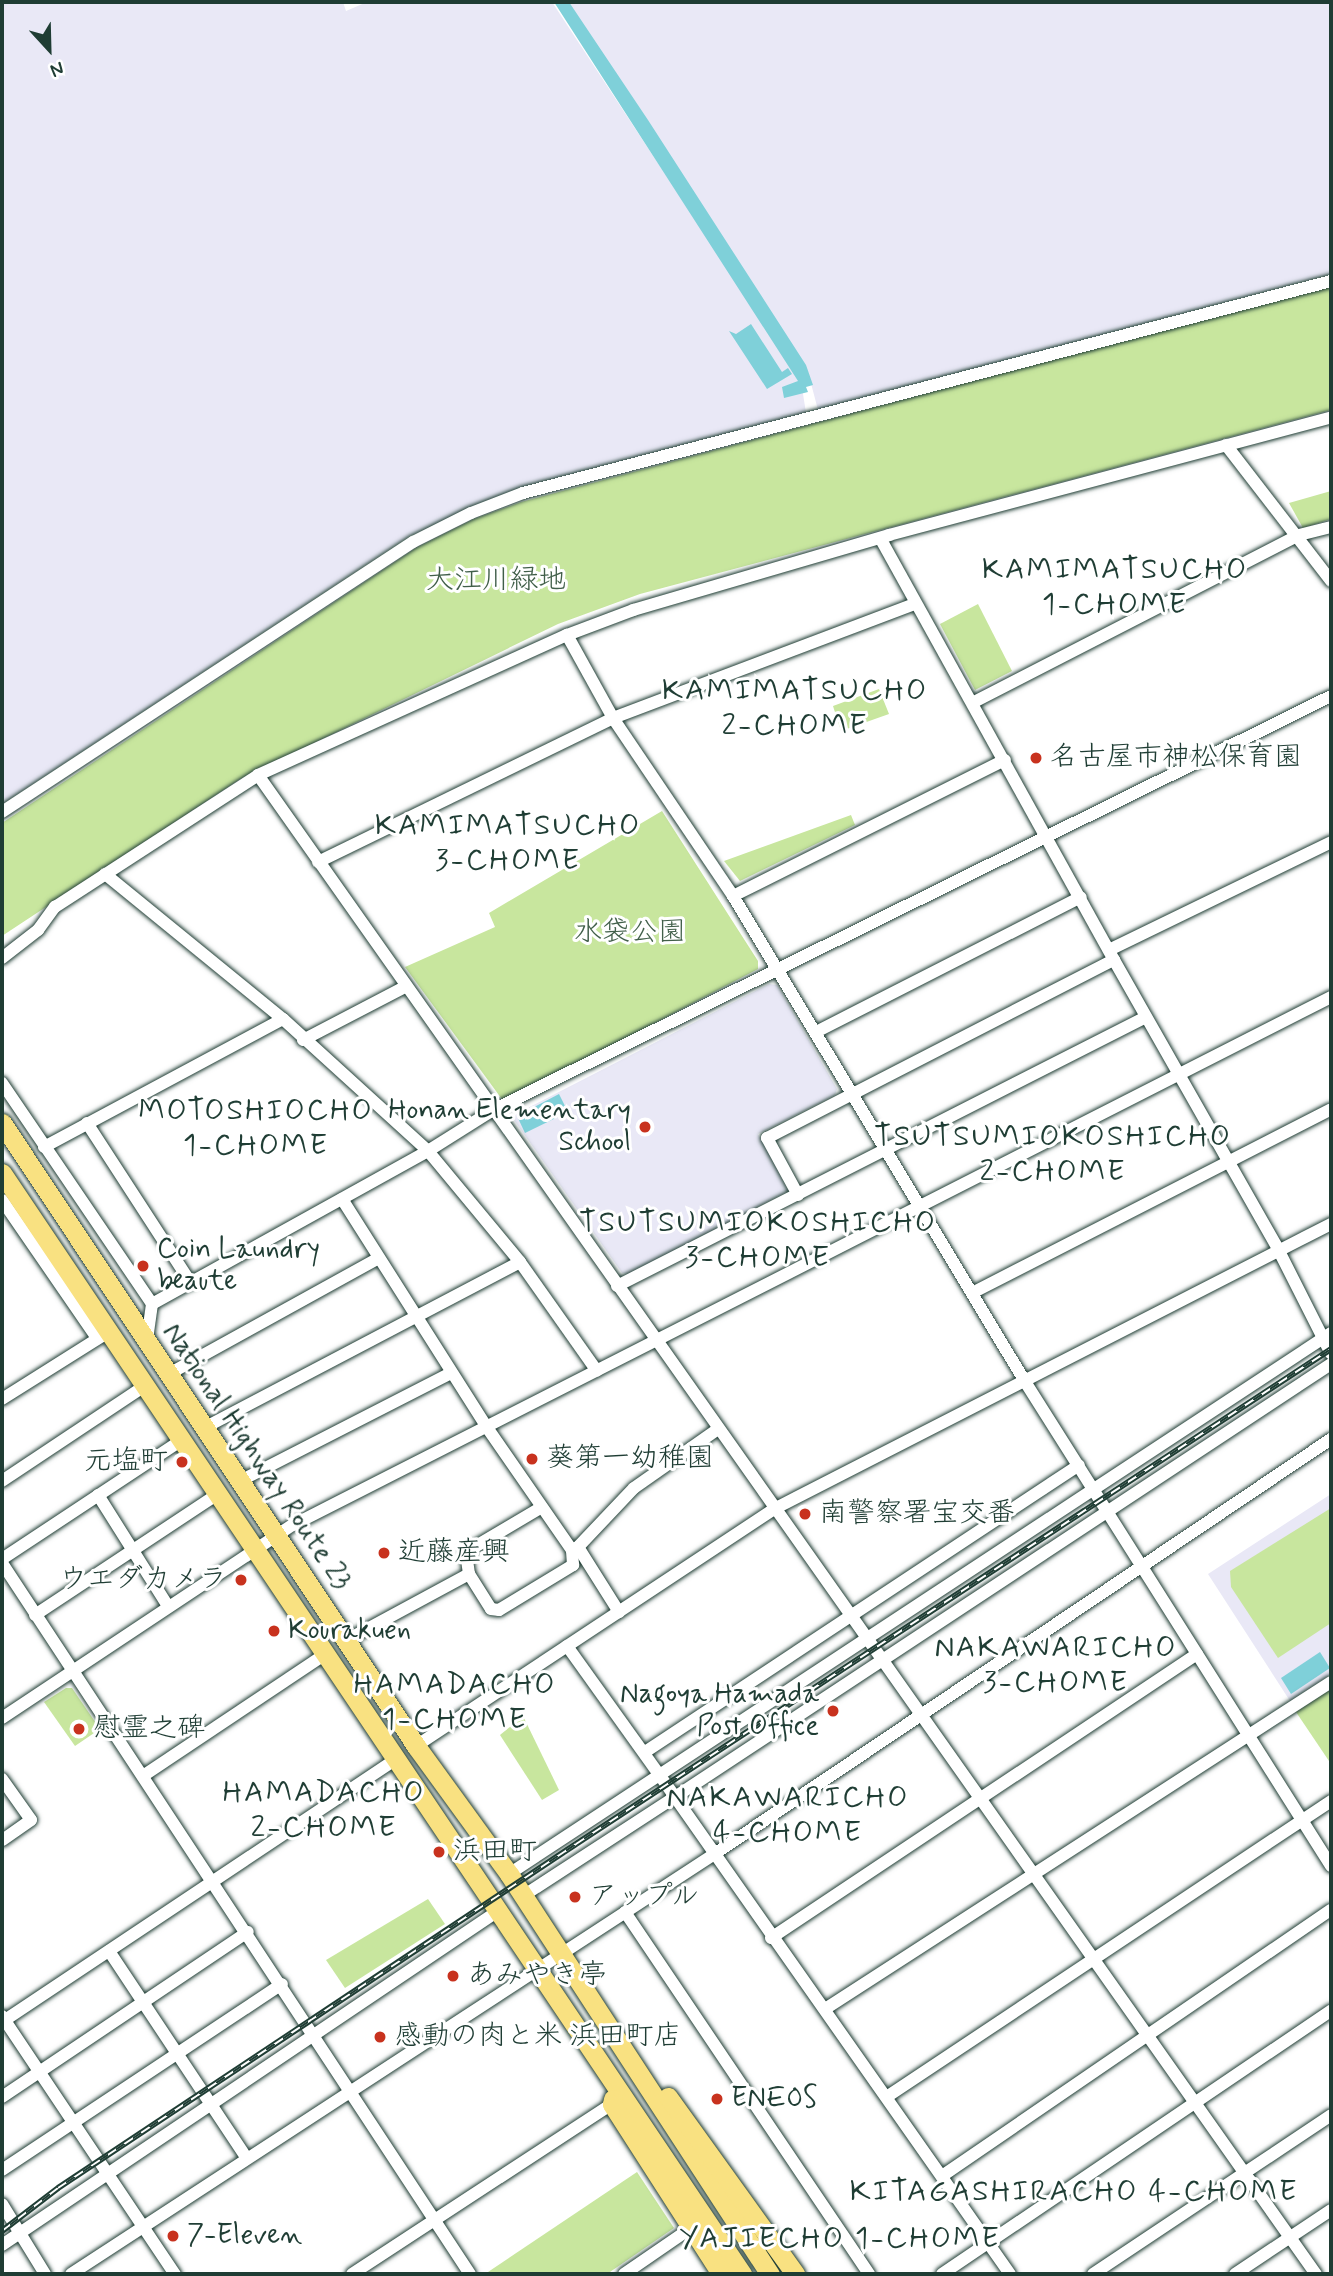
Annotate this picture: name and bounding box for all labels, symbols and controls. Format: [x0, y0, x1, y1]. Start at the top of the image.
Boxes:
north arrow [14, 14, 84, 84]
text: N [47, 55, 68, 83]
district label: KAMIMATSUCHO 1-CHOME [985, 552, 1245, 622]
park label: 大江川緑地 [426, 564, 566, 598]
district label: KAMIMATSUCHO 2-CHOME [665, 673, 925, 744]
place label: 名古屋市神松保育園 [1050, 741, 1302, 775]
marker: 名古屋市神松保育園 [1028, 750, 1044, 766]
district label: KAMIMATSUCHO 3-CHOME [378, 808, 638, 878]
park label: 水袋公園 [574, 916, 686, 950]
district label: MOTOSHIOCHO 1-CHOME [143, 1093, 369, 1164]
place label: Honan Elementary School [390, 1094, 631, 1160]
marker: Honan Elementary School [637, 1119, 653, 1135]
district label: TSUTSUMIOKOSHICHO 2-CHOME [886, 1119, 1220, 1190]
district label: TSUTSUMIOKOSHICHO 3-CHOME [591, 1205, 925, 1276]
place label: Coin Laundry beaute [157, 1233, 317, 1299]
marker: Coin Laundry beaute [135, 1258, 151, 1274]
street label: National Highway Route 23 [157, 1322, 355, 1592]
place label: 葵第一幼稚園 [546, 1442, 714, 1476]
place label: 元塩町 [84, 1445, 168, 1479]
marker: 葵第一幼稚園 [524, 1451, 540, 1467]
marker: 元塩町 [174, 1454, 190, 1470]
place label: 南警察署宝交番 [819, 1497, 1015, 1531]
marker: 南警察署宝交番 [797, 1506, 813, 1522]
place label: 近藤産興 [398, 1536, 510, 1570]
marker: 近藤産興 [376, 1545, 392, 1561]
place label: ウエダカメラ [59, 1563, 227, 1597]
marker: ウエダカメラ [233, 1572, 249, 1588]
place label: Kourakuen [288, 1614, 411, 1648]
marker: Kourakuen [266, 1623, 282, 1639]
district label: NAKAWARICHO 3-CHOME [940, 1630, 1172, 1700]
district label: HAMADACHO 1-CHOME [355, 1667, 555, 1738]
place label: Nagoya Hamada Post Office [620, 1678, 819, 1744]
marker: Nagoya Hamada Post Office [825, 1703, 841, 1719]
place label: 慰霊之碑 [93, 1712, 205, 1746]
marker: 慰霊之碑 [71, 1721, 87, 1737]
district label: HAMADACHO 2-CHOME [224, 1775, 424, 1846]
district label: NAKAWARICHO 4-CHOME [672, 1780, 904, 1850]
place label: 浜田町 [453, 1835, 537, 1869]
marker: 浜田町 [431, 1844, 447, 1860]
place label: アップル [589, 1880, 701, 1914]
marker: アップル [567, 1889, 583, 1905]
place label: あみやき亭 [467, 1959, 607, 1993]
marker: あみやき亭 [445, 1968, 461, 1984]
place label: 感動の肉と米 浜田町店 [394, 2020, 682, 2054]
marker: 感動の肉と米 浜田町店 [372, 2029, 388, 2045]
place label: ENEOS [731, 2082, 817, 2116]
marker: ENEOS [709, 2091, 725, 2107]
district label: KITAGASHIRACHO 4-CHOME [854, 2174, 1294, 2210]
place label: 7-Eleven [187, 2219, 302, 2253]
district label: YAJIECHO 1-CHOME [683, 2221, 997, 2257]
marker: 7-Eleven [165, 2228, 181, 2244]

